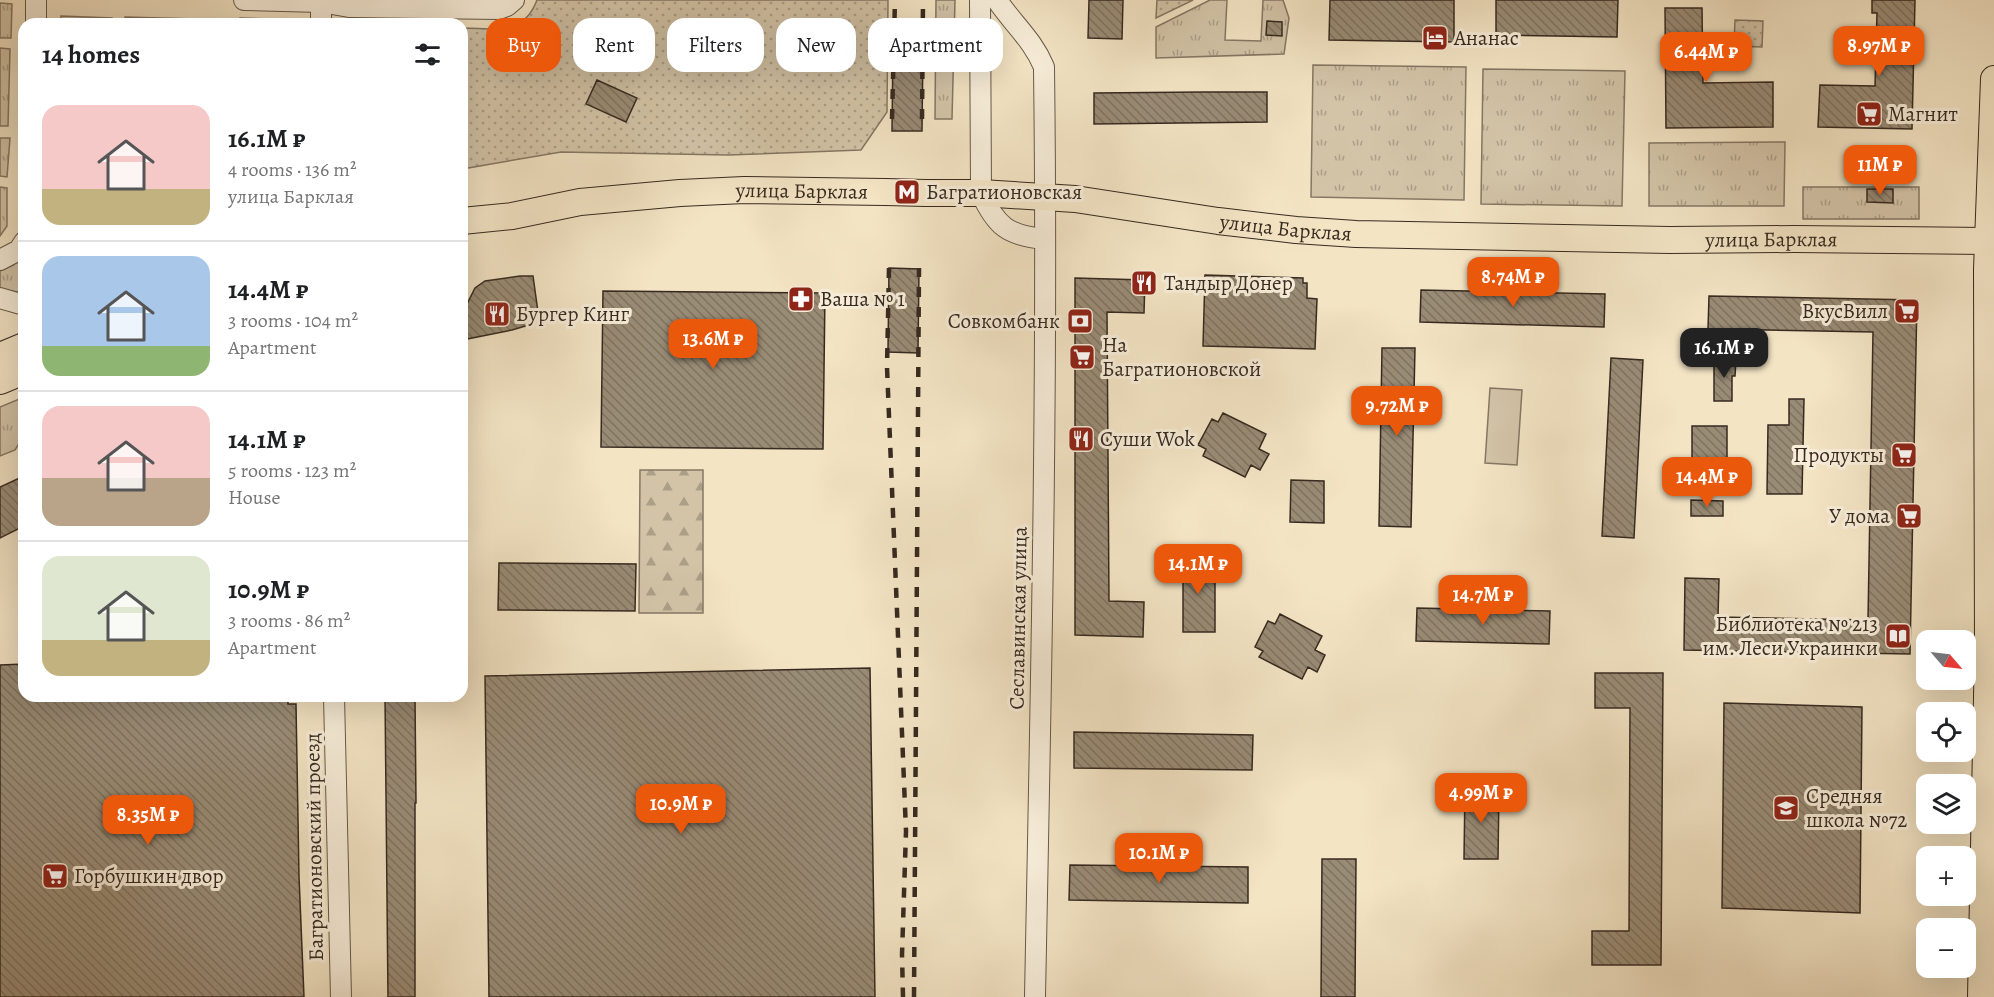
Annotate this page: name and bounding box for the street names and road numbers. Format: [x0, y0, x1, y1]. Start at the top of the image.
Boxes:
street label: улица Барклая [734, 176, 868, 206]
street label: улица Барклая [1217, 207, 1353, 248]
street label: улица Барклая [1704, 225, 1838, 254]
street label: Сеславинская улица [1002, 526, 1034, 710]
street label: Багратионовский проезд [298, 733, 330, 961]

